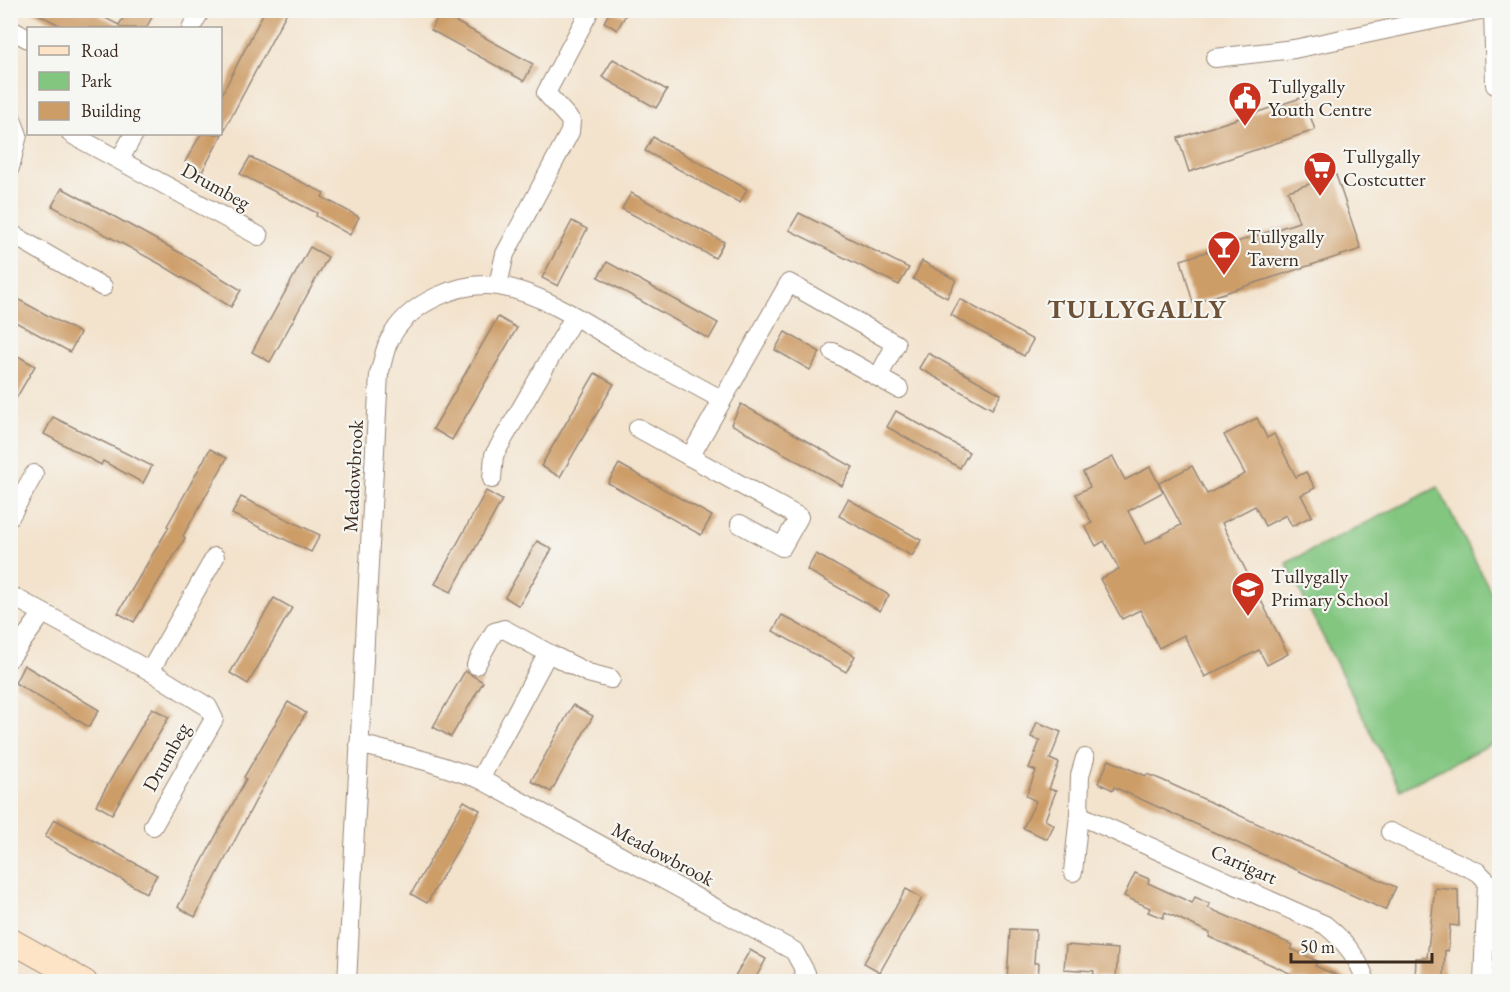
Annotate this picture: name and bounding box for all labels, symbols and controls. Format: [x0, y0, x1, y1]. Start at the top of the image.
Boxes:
legend [27, 27, 222, 135]
text: Road [81, 39, 120, 62]
text: Park [81, 69, 112, 92]
place label: Tullygally Youth Centre [1268, 73, 1372, 122]
public building icon: Tullygally Youth Centre [1227, 80, 1263, 127]
text: Building [81, 99, 141, 122]
place label: Tullygally Costcutter [1343, 143, 1426, 192]
supermarket icon: Tullygally Costcutter [1302, 150, 1338, 197]
street label: Drumbeg [177, 157, 255, 216]
place label: Tullygally Tavern [1247, 223, 1325, 272]
bar icon: Tullygally Tavern [1206, 229, 1242, 276]
district label: TULLYGALLY [1047, 292, 1227, 326]
street label: Meadowbrook [337, 418, 369, 533]
place label: Tullygally Primary School [1271, 563, 1389, 612]
school or university icon: Tullygally Primary School [1230, 570, 1266, 617]
street label: Drumbeg [137, 718, 196, 796]
street label: Meadowbrook [607, 816, 719, 892]
street label: Carrigart [1207, 838, 1282, 890]
scale bar [1291, 926, 1432, 964]
text: 50 m [1300, 935, 1335, 958]

